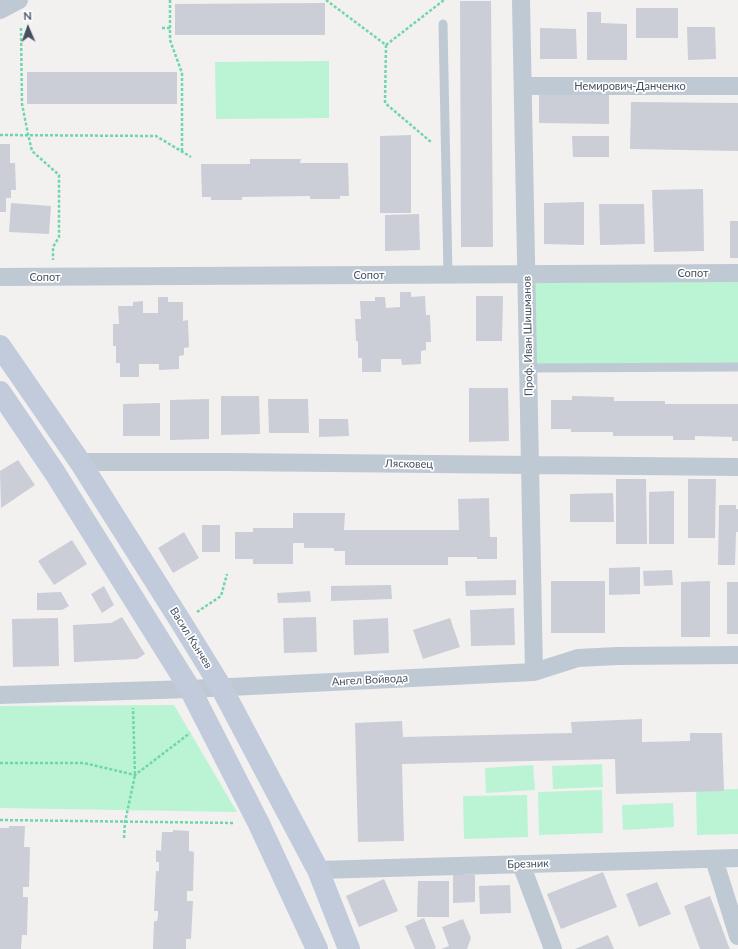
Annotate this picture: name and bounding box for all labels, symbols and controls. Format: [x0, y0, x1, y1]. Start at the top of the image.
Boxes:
north arrow [8, 8, 48, 48]
text: N [23, 9, 32, 22]
street label: Немирович-Данченко [574, 79, 686, 93]
street label: Сопот [677, 266, 709, 280]
street label: Сопот [353, 268, 385, 282]
street label: Сопот [29, 270, 61, 284]
street label: Проф. Иван Шишманов [520, 276, 536, 396]
street label: Лясковец [385, 457, 433, 471]
street label: Васил Кънчев [167, 605, 215, 671]
street label: Ангел Войвода [332, 671, 408, 689]
street label: Брезник [507, 857, 549, 871]

